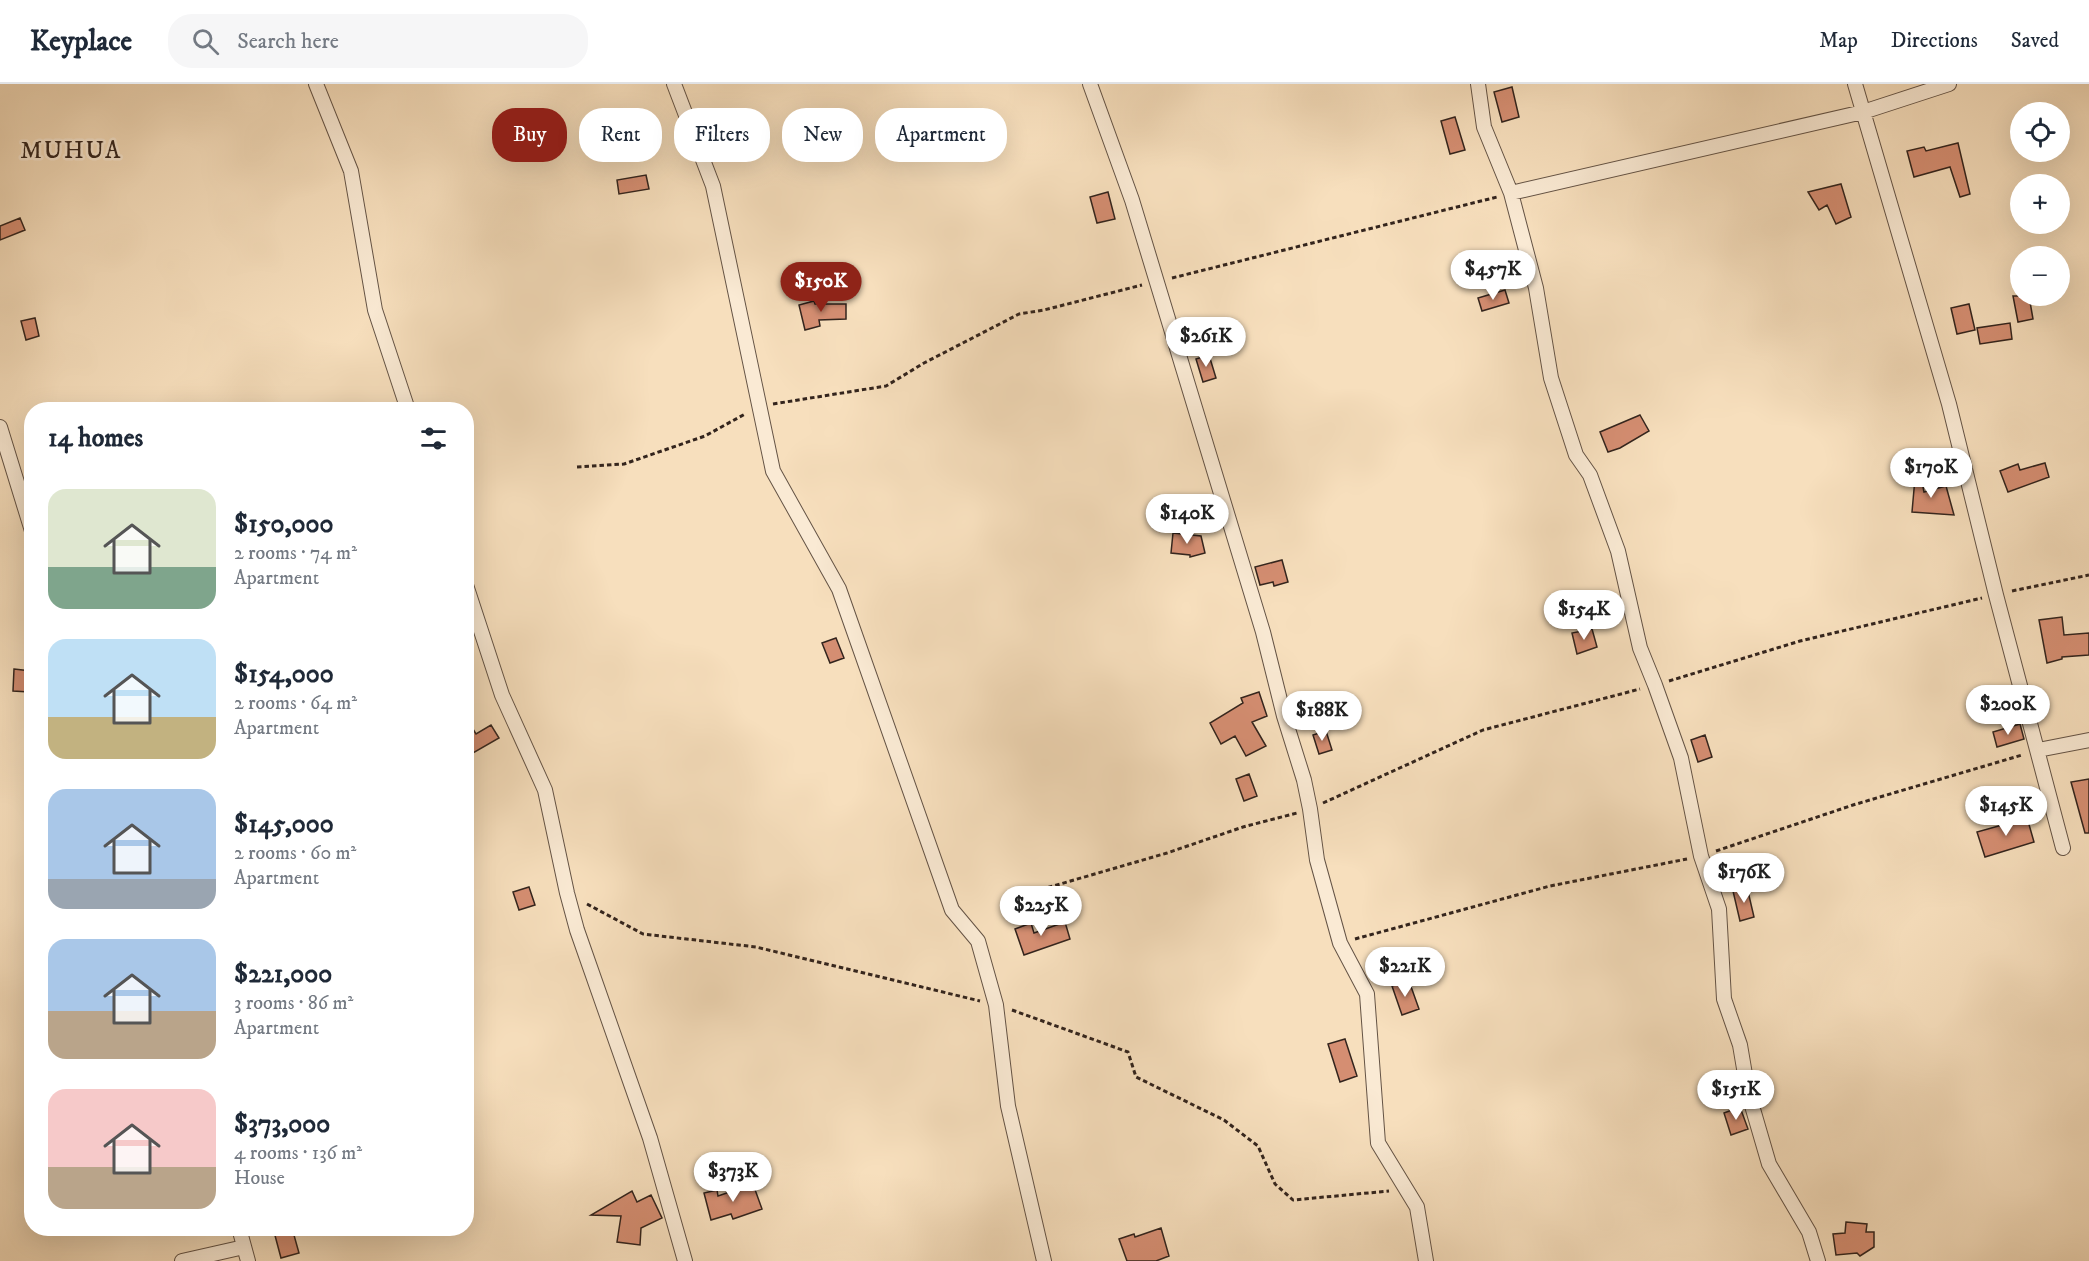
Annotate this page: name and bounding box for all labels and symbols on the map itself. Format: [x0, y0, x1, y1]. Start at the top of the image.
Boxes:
district label: MUHUA [20, 136, 122, 166]
pin: $457K [1451, 250, 1535, 301]
pin: $150K [779, 262, 863, 313]
pin: $261K [1164, 317, 1248, 368]
pin: $170K [1889, 448, 1973, 499]
pin: $140K [1145, 494, 1229, 545]
pin: $154K [1542, 590, 1626, 641]
pin: $200K [1966, 685, 2050, 736]
pin: $188K [1280, 691, 1364, 742]
pin: $145K [1964, 786, 2048, 837]
pin: $176K [1702, 853, 1786, 904]
pin: $225K [999, 886, 1083, 937]
pin: $221K [1363, 947, 1447, 998]
pin: $151K [1694, 1070, 1778, 1121]
pin: $373K [691, 1152, 775, 1203]

